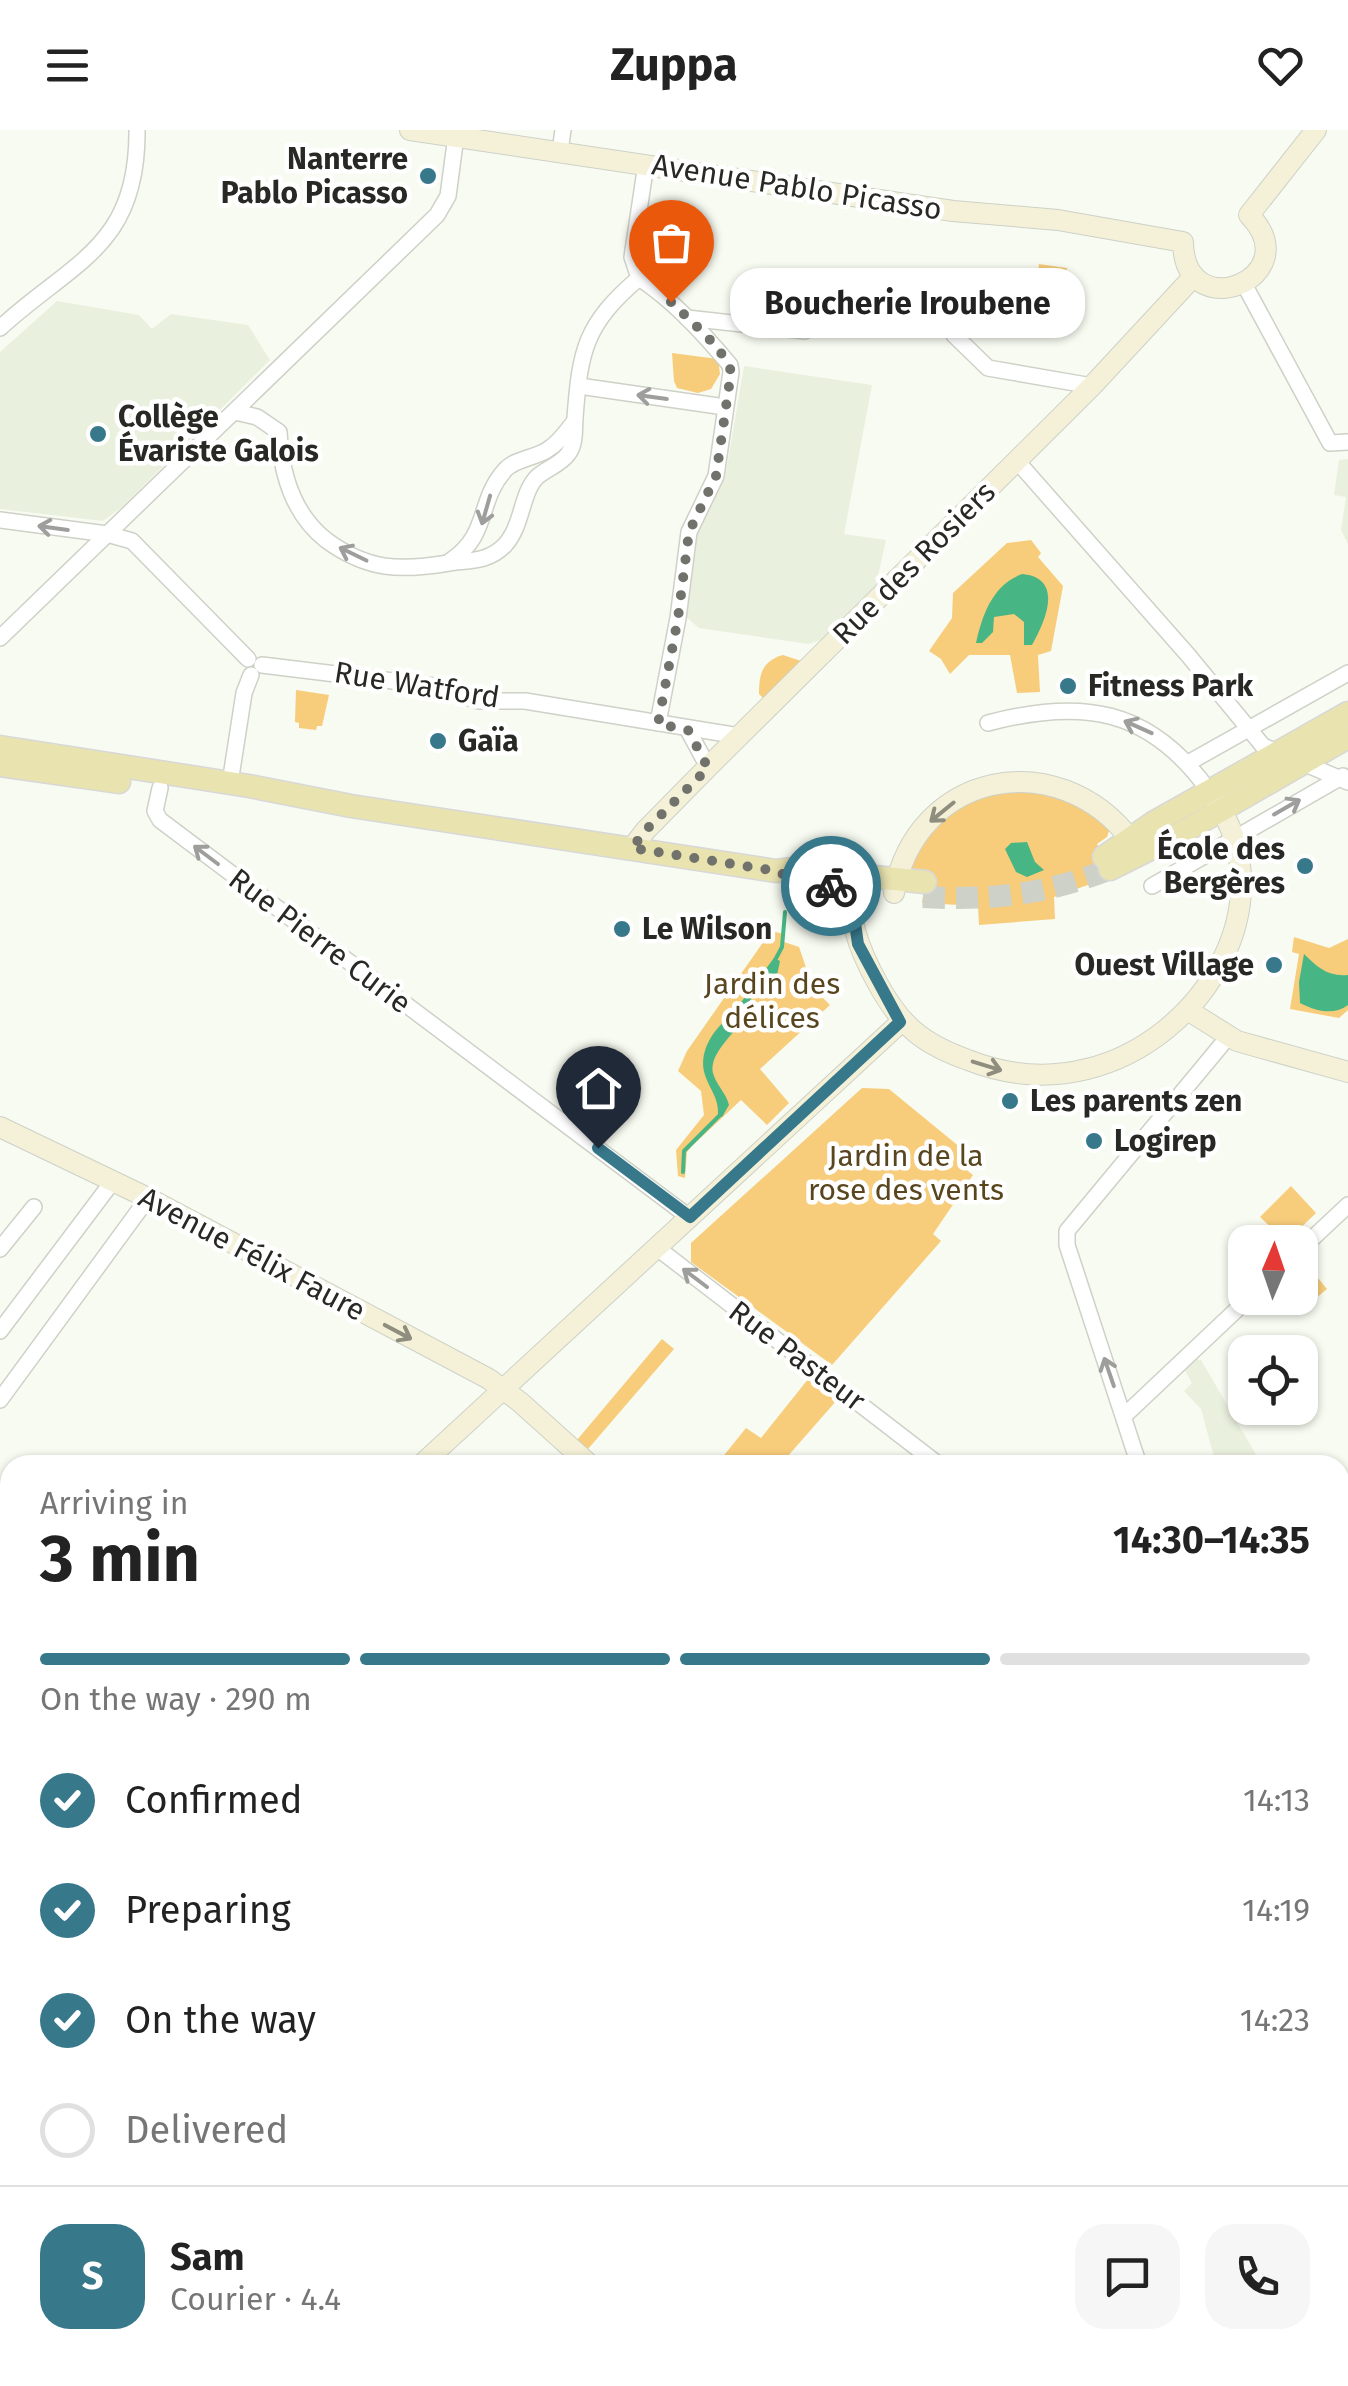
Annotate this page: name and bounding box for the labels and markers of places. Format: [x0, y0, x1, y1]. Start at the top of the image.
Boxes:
place label: Nanterre Pablo Picasso [221, 141, 408, 211]
marker: Nanterre Pablo Picasso [417, 165, 439, 187]
pin [629, 200, 714, 303]
callout: Boucherie Iroubene [731, 267, 1086, 337]
place label: Collège Évariste Galois [118, 399, 319, 469]
marker: Collège Évariste Galois [87, 423, 109, 445]
place label: Fitness Park [1088, 668, 1253, 704]
marker: Fitness Park [1057, 675, 1079, 697]
place label: Gaïa [458, 723, 519, 759]
marker: Gaïa [427, 730, 449, 752]
place label: École des Bergères [1157, 828, 1285, 901]
marker: École des Bergères [1294, 855, 1316, 877]
place label: Le Wilson [642, 911, 772, 947]
marker: Le Wilson [611, 918, 633, 940]
place label: Ouest Village [1075, 947, 1254, 983]
marker: Ouest Village [1263, 954, 1285, 976]
pin [556, 1046, 641, 1149]
place label: Les parents zen [1030, 1083, 1242, 1119]
marker: Les parents zen [999, 1090, 1021, 1112]
place label: Logirep [1114, 1123, 1217, 1159]
marker: Logirep [1083, 1130, 1105, 1152]

